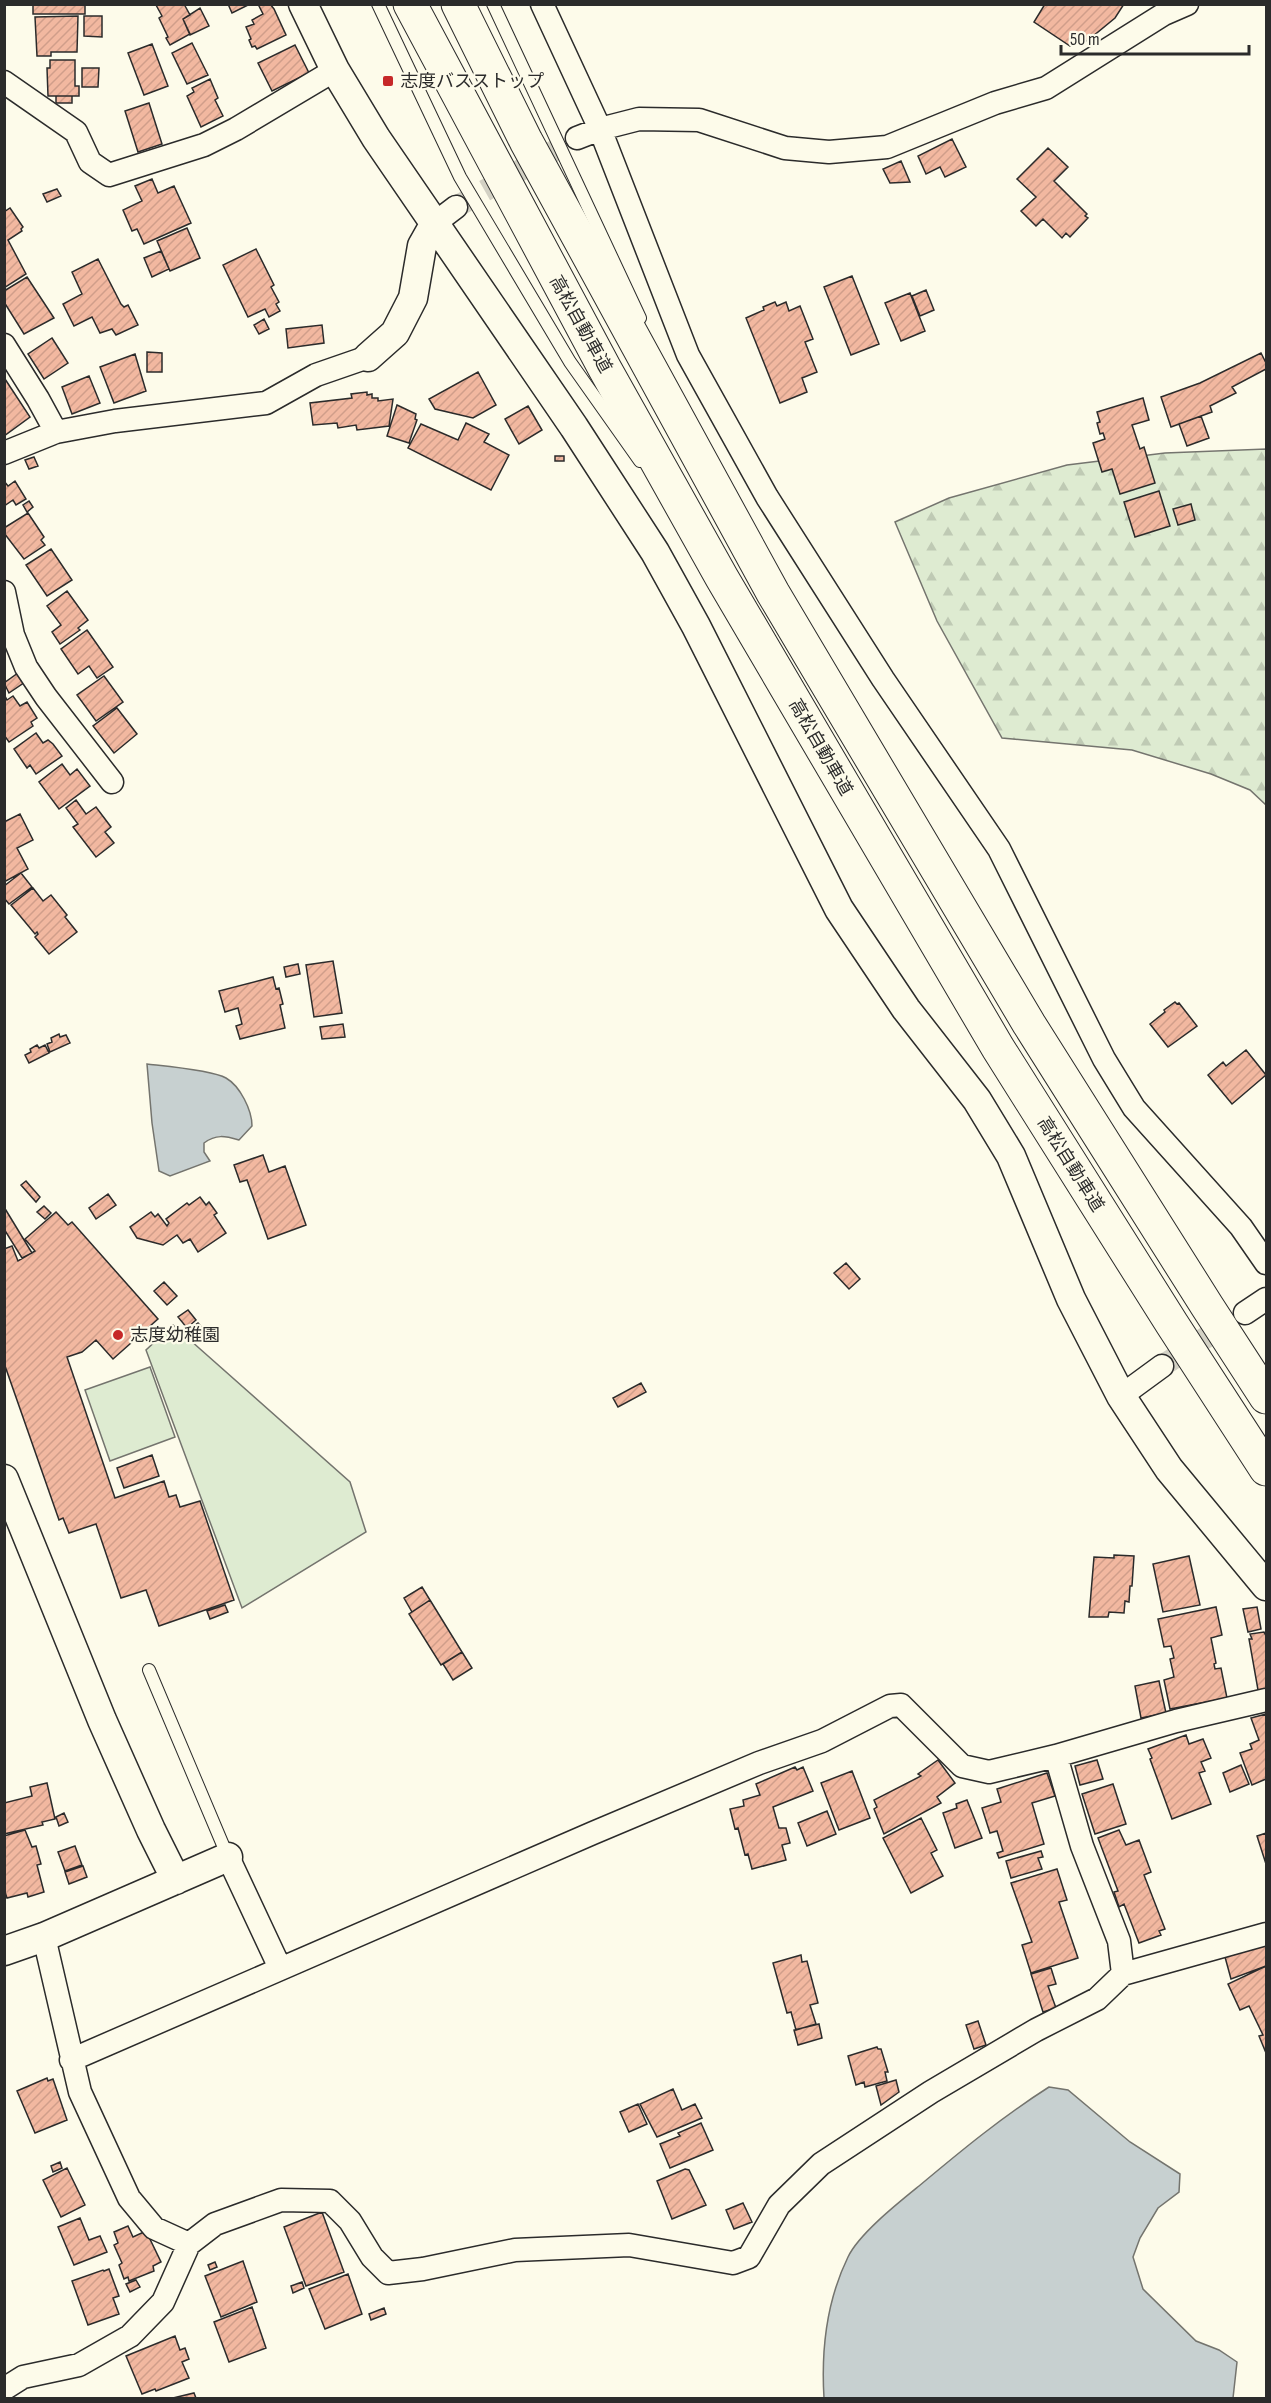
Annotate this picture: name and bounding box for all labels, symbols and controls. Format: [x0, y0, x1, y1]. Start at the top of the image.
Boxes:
scale bar [1061, 18, 1248, 56]
text: 50 m [1070, 29, 1100, 50]
place label: 志度バスストップ [400, 71, 544, 92]
marker: 志度バスストップ [381, 74, 395, 88]
street label: 高松自動車道 [545, 272, 616, 377]
street label: 高松自動車道 [784, 695, 857, 799]
street label: 高松自動車道 [1033, 1113, 1108, 1216]
place label: 志度幼稚園 [130, 1325, 220, 1346]
marker: 志度幼稚園 [111, 1328, 125, 1342]

